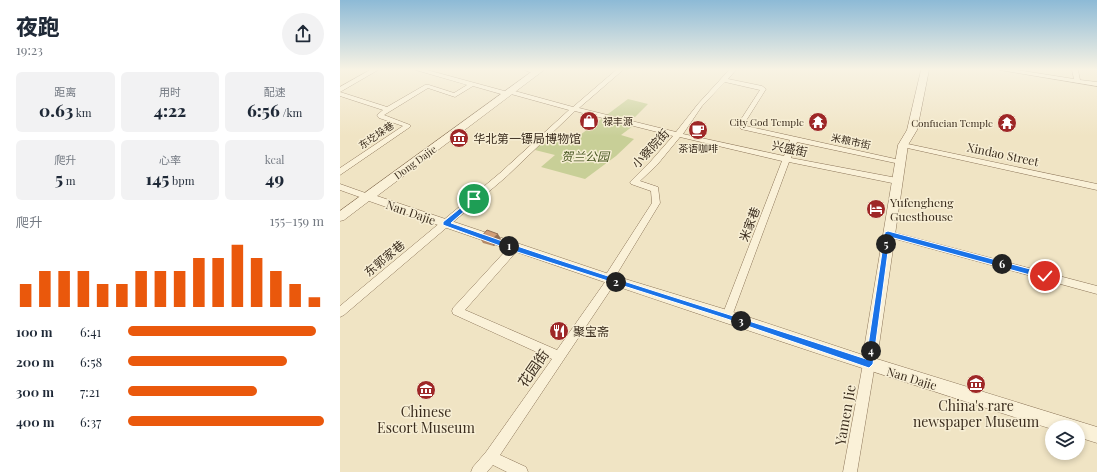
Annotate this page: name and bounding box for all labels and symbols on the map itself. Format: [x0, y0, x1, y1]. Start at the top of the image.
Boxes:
shop icon: 禄丰源 [578, 110, 600, 132]
temple icon: City God Temple [807, 111, 829, 133]
temple icon: Confucian Temple [996, 112, 1018, 134]
place label: 禄丰源 [603, 114, 633, 128]
place label: City God Temple [729, 115, 804, 129]
place label: Confucian Temple [911, 116, 993, 130]
street label: 东圪垛巷 [356, 118, 396, 152]
cafe icon: 茶语咖啡 [687, 119, 709, 141]
street label: 小察院街 [628, 125, 672, 171]
museum icon: 华北第一镖局博物馆 [448, 127, 470, 149]
place label: 华北第一镖局博物馆 [473, 130, 581, 146]
street label: 米粮市街 [830, 130, 872, 152]
street label: 兴盛街 [771, 136, 809, 160]
street label: Xindao Street [966, 139, 1041, 170]
place label: 茶语咖啡 [678, 141, 718, 155]
street label: Dong Dajie [391, 142, 439, 182]
park label: 贺兰公园 [561, 148, 611, 164]
pin [457, 182, 491, 216]
place label: Yufengheng Guesthouse [889, 194, 954, 224]
street label: Nan Dajie [384, 196, 438, 228]
hotel icon: Yufengheng Guesthouse [865, 198, 887, 220]
street label: 米家巷 [735, 204, 763, 244]
pin: 5 [876, 234, 896, 254]
street label: 东郭家巷 [360, 236, 408, 280]
pin: 1 [499, 236, 519, 256]
pin: 6 [992, 254, 1012, 274]
pin [1028, 259, 1062, 293]
pin: 2 [606, 272, 626, 292]
pin: 3 [731, 311, 751, 331]
restaurant icon: 聚宝斋 [548, 320, 570, 342]
place label: 聚宝斋 [573, 323, 609, 339]
pin: 4 [861, 341, 881, 361]
street label: 花园街 [513, 345, 553, 391]
street label: Nan Dajie [885, 363, 939, 393]
museum icon: China's rare newspaper Museum [965, 373, 987, 395]
museum icon: Chinese Escort Museum [415, 379, 437, 401]
street label: Yamen Jie [830, 383, 860, 448]
place label: China's rare newspaper Museum [913, 396, 1040, 431]
place label: Chinese Escort Museum [377, 402, 475, 437]

